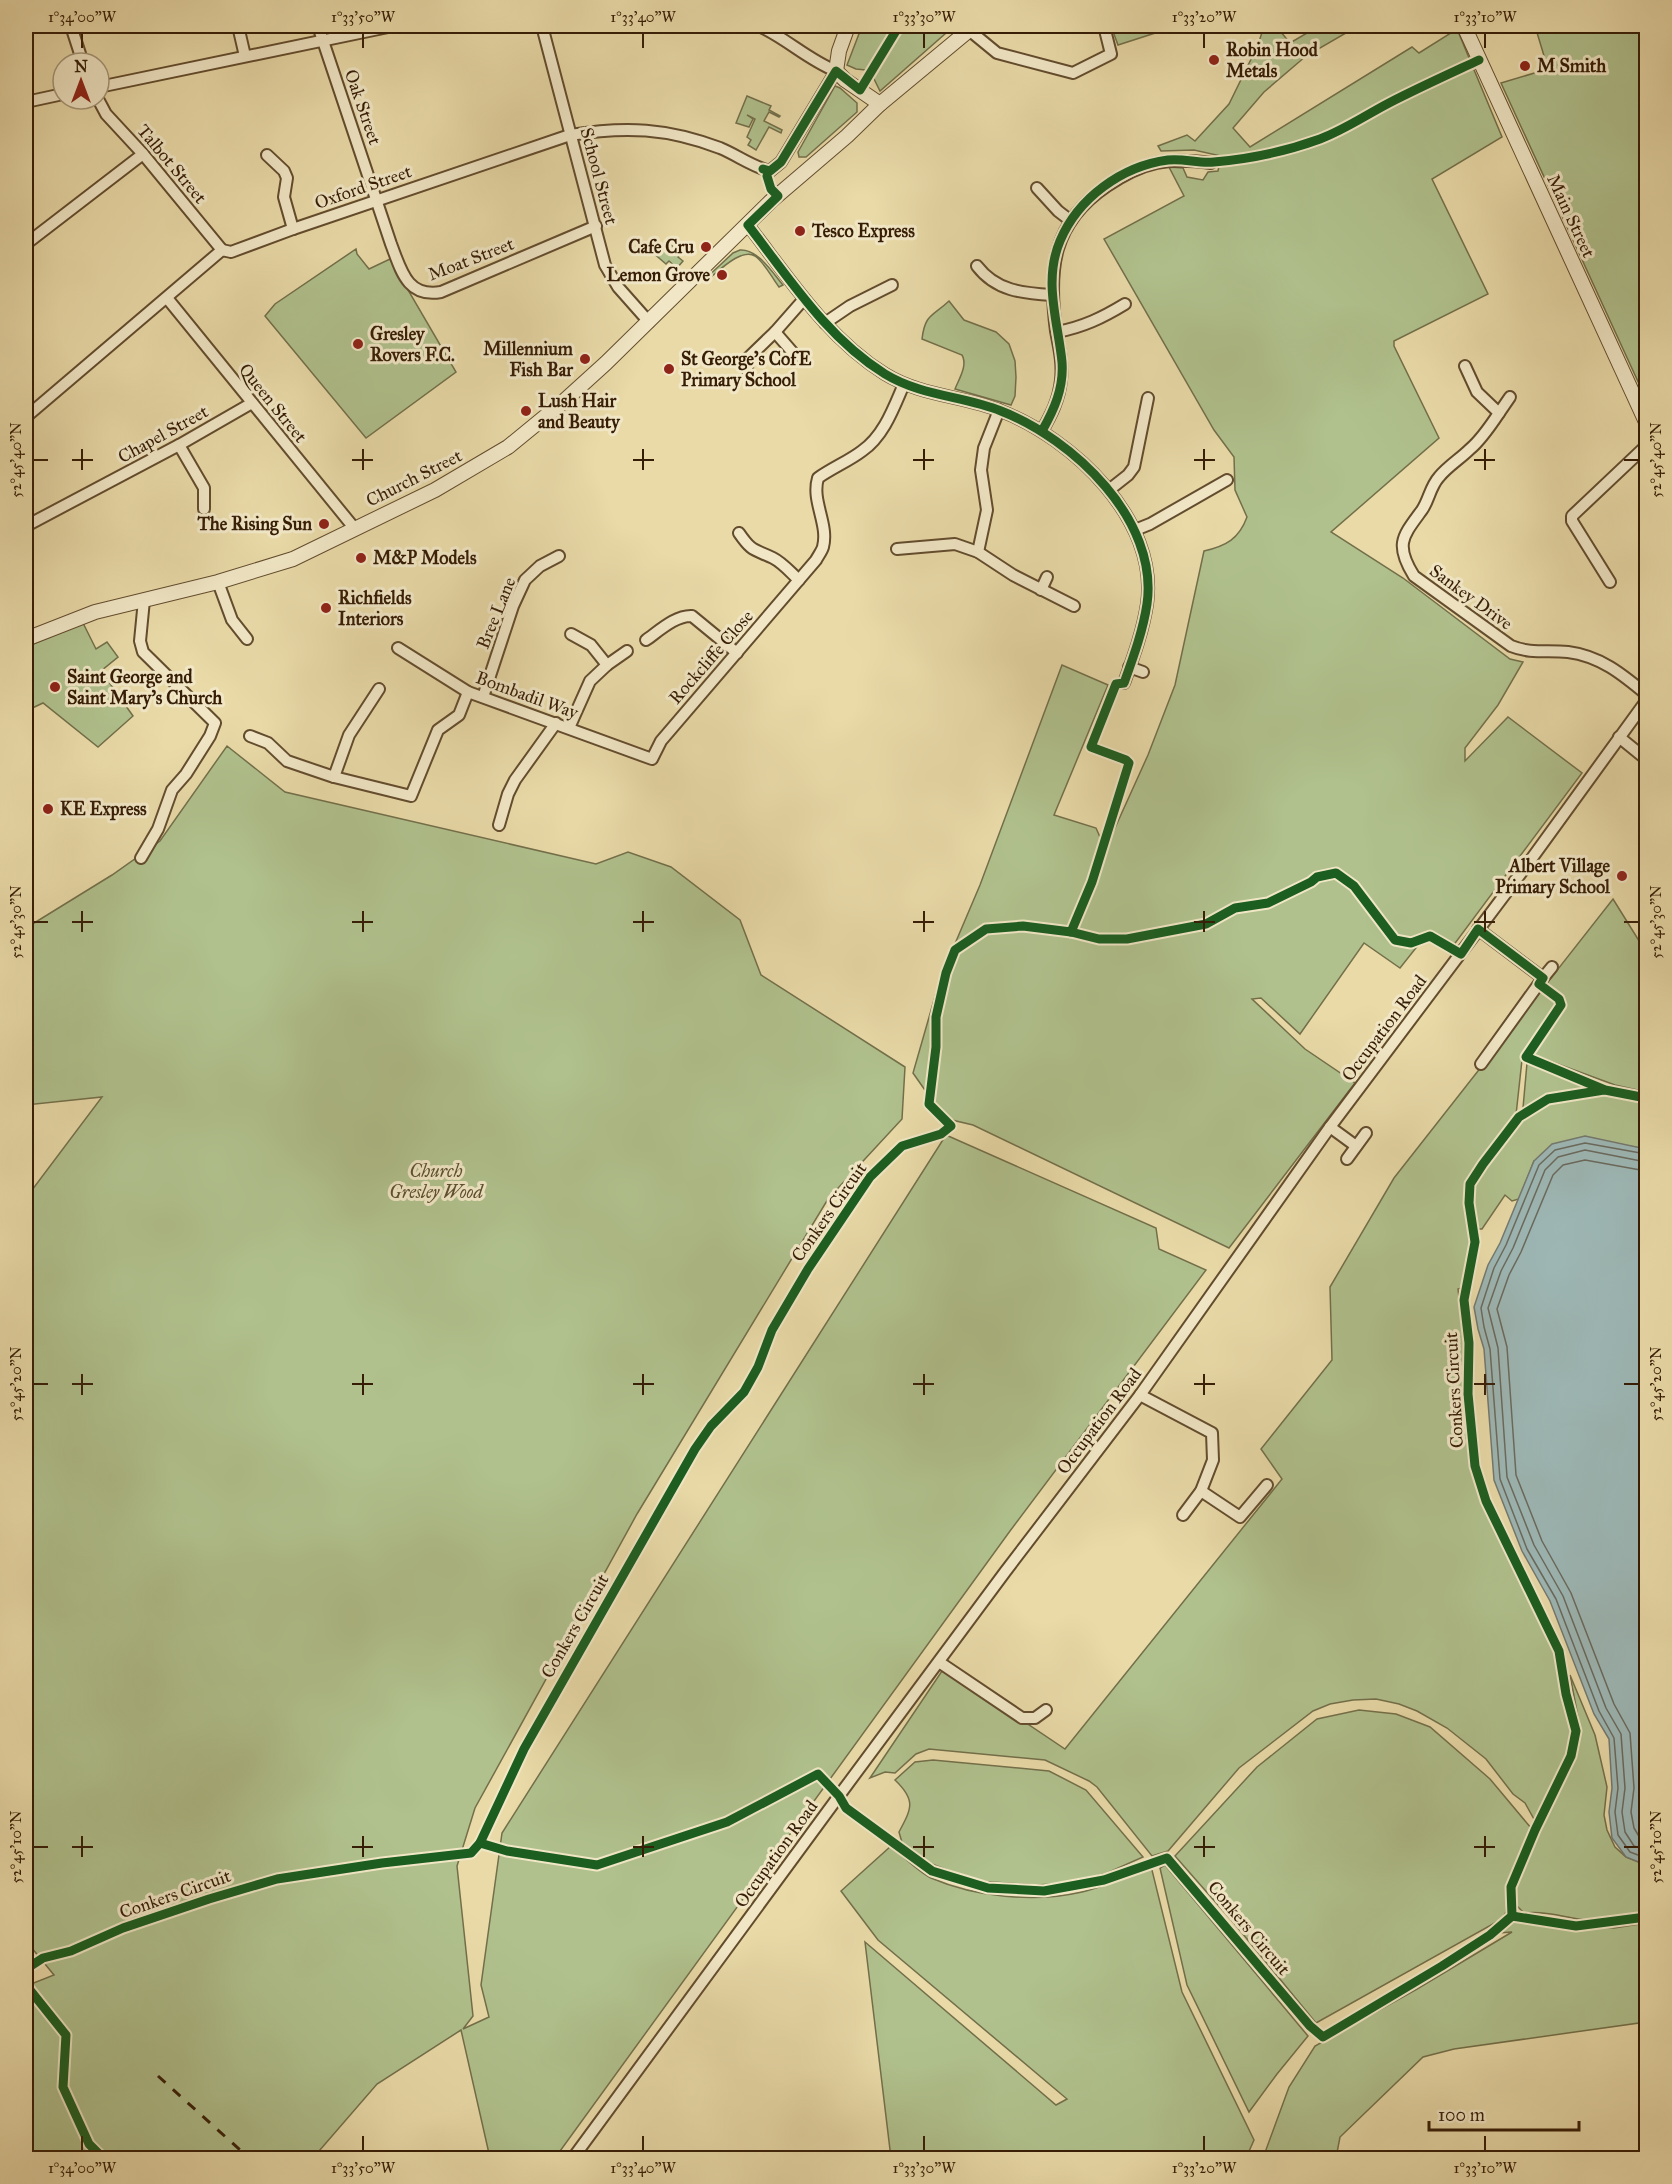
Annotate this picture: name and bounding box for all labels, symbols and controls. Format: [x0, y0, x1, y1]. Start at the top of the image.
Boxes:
text: 1°34'00"W [48, 8, 117, 26]
text: 1°33'50"W [331, 8, 396, 26]
text: 1°33'40"W [610, 8, 676, 26]
text: 1°33'30"W [892, 8, 956, 26]
text: 1°33'20"W [1172, 8, 1237, 26]
text: 1°33'10"W [1454, 8, 1517, 26]
place label: Robin Hood Metals [1226, 39, 1319, 82]
north arrow [51, 51, 111, 111]
marker: Robin Hood Metals [1207, 53, 1221, 67]
place label: M Smith [1537, 55, 1607, 77]
text: N [74, 57, 88, 76]
marker: M Smith [1518, 59, 1532, 73]
street label: Oak Street [340, 66, 386, 148]
street label: Talbot Street [133, 120, 212, 209]
street label: School Street [575, 125, 623, 228]
street label: Oxford Street [312, 160, 415, 214]
street label: Main Street [1542, 171, 1600, 262]
place label: Tesco Express [811, 220, 915, 243]
marker: Tesco Express [793, 224, 807, 238]
street label: Moat Street [425, 232, 518, 285]
place label: Cafe Cru [628, 236, 694, 258]
marker: Cafe Cru [699, 240, 713, 254]
place label: Lemon Grove [607, 264, 710, 286]
marker: Lemon Grove [715, 268, 729, 282]
place label: Gresley Rovers F.C. [370, 323, 455, 366]
marker: Gresley Rovers F.C. [351, 337, 365, 351]
place label: Millennium Fish Bar [483, 338, 574, 381]
place label: St George's CofE Primary School [681, 348, 812, 392]
marker: Millennium Fish Bar [578, 352, 592, 366]
street label: Queen Street [234, 359, 312, 448]
marker: St George's CofE Primary School [662, 362, 676, 376]
place label: Lush Hair and Beauty [538, 390, 621, 434]
street label: Chapel Street [114, 400, 213, 468]
marker: Lush Hair and Beauty [519, 404, 533, 418]
text: 52°45'40"N [7, 422, 25, 498]
text: 52°45'40"N [1647, 422, 1665, 498]
street label: Church Street [362, 444, 466, 512]
place label: The Rising Sun [197, 513, 312, 536]
marker: The Rising Sun [317, 517, 331, 531]
place label: M&P Models [373, 547, 477, 569]
marker: M&P Models [354, 551, 368, 565]
street label: Sankey Drive [1425, 560, 1517, 634]
street label: Bree Lane [472, 574, 520, 652]
place label: Richfields Interiors [338, 587, 412, 630]
marker: Richfields Interiors [319, 601, 333, 615]
street label: Rockcliffe Close [664, 605, 758, 709]
place label: Saint George and Saint Mary's Church [67, 666, 223, 710]
street label: Bombadil Way [473, 666, 582, 724]
marker: Saint George and Saint Mary's Church [48, 680, 62, 694]
place label: KE Express [60, 798, 147, 821]
marker: KE Express [41, 802, 55, 816]
place label: Albert Village Primary School [1495, 855, 1611, 899]
marker: Albert Village Primary School [1615, 869, 1629, 883]
text: 52°45'30"N [7, 885, 25, 959]
text: 52°45'30"N [1647, 885, 1665, 959]
street label: Occupation Road [1337, 970, 1431, 1086]
street label: Conkers Circuit [787, 1157, 872, 1266]
park label: Church Gresley Wood [389, 1160, 484, 1203]
street label: Conkers Circuit [1440, 1331, 1468, 1449]
text: 52°45'20"N [7, 1346, 25, 1421]
text: 52°45'20"N [1647, 1346, 1665, 1421]
street label: Occupation Road [1052, 1363, 1146, 1479]
street label: Conkers Circuit [536, 1570, 614, 1682]
street label: Occupation Road [730, 1796, 822, 1912]
text: 52°45'10"N [7, 1810, 25, 1884]
text: 52°45'10"N [1647, 1810, 1665, 1884]
street label: Conkers Circuit [116, 1864, 234, 1923]
street label: Conkers Circuit [1203, 1876, 1295, 1980]
scale bar [1429, 2094, 1579, 2132]
text: 100 m [1438, 2104, 1485, 2126]
text: 1°34'00"W [48, 2159, 117, 2177]
text: 1°33'50"W [331, 2159, 396, 2177]
text: 1°33'40"W [610, 2159, 676, 2177]
text: 1°33'30"W [892, 2159, 956, 2177]
text: 1°33'20"W [1172, 2159, 1237, 2177]
text: 1°33'10"W [1454, 2159, 1517, 2177]

